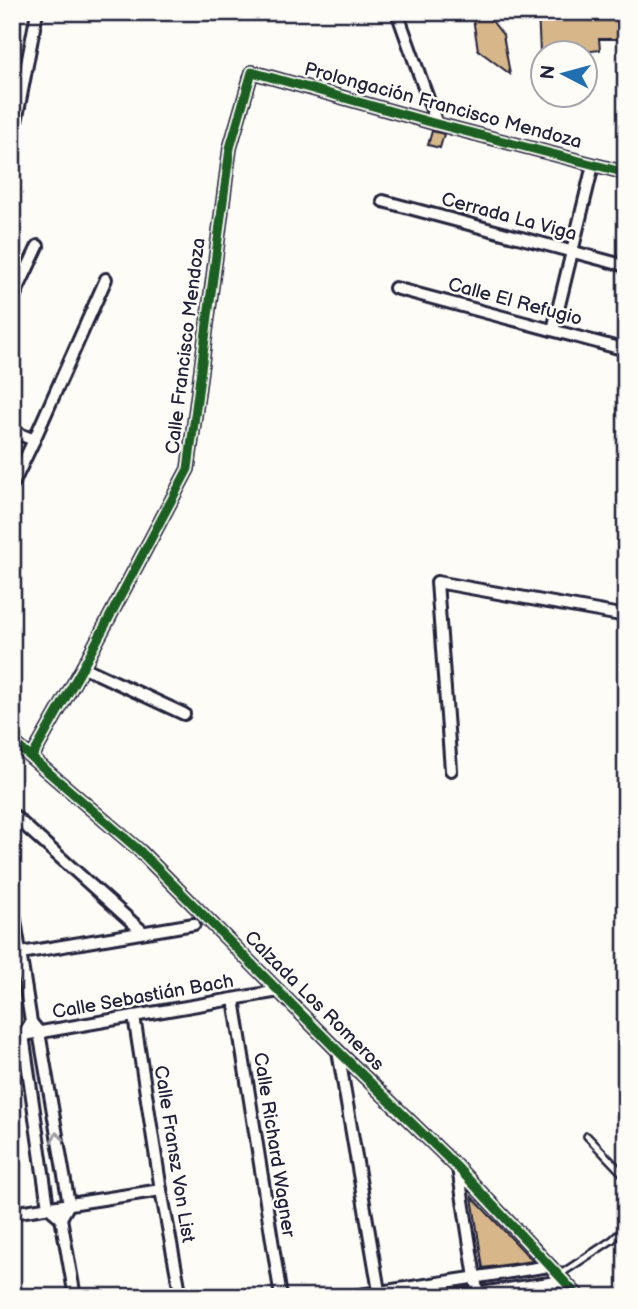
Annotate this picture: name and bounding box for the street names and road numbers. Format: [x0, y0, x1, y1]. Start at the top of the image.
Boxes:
street label: Prolongación Francisco Mendoza [302, 58, 584, 154]
street label: Cerrada La Viga [439, 188, 579, 246]
street label: Calle Francisco Mendoza [161, 237, 211, 455]
street label: Calle El Refugio [445, 273, 585, 331]
street label: Calzada Los Romeros [239, 926, 389, 1076]
street label: Calle Sebastián Bach [51, 970, 235, 1024]
street label: Calle Richard Wagner [248, 1051, 300, 1240]
street label: Calle Fransz Von List [149, 1064, 199, 1244]

